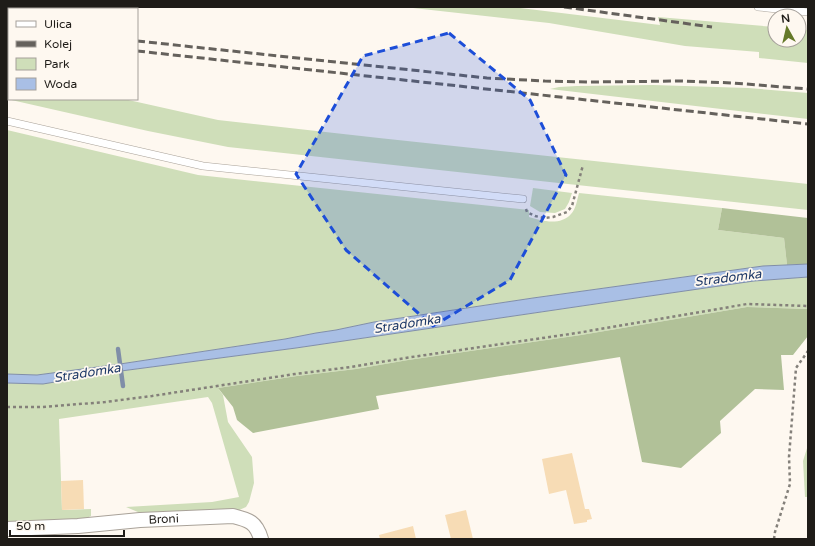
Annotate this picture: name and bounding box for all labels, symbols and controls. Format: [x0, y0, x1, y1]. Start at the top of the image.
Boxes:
legend [8, 8, 138, 100]
north arrow [767, 8, 807, 48]
text: N [780, 12, 791, 26]
text: Ulica [44, 17, 72, 31]
text: Kolej [44, 37, 72, 51]
text: Park [44, 57, 70, 71]
text: Woda [44, 77, 77, 91]
water label: Stradomka [694, 266, 763, 290]
water label: Stradomka [373, 311, 442, 337]
water label: Stradomka [53, 360, 122, 386]
street label: Broni [148, 511, 179, 527]
scale bar [10, 512, 124, 538]
text: 50 m [16, 519, 45, 533]

